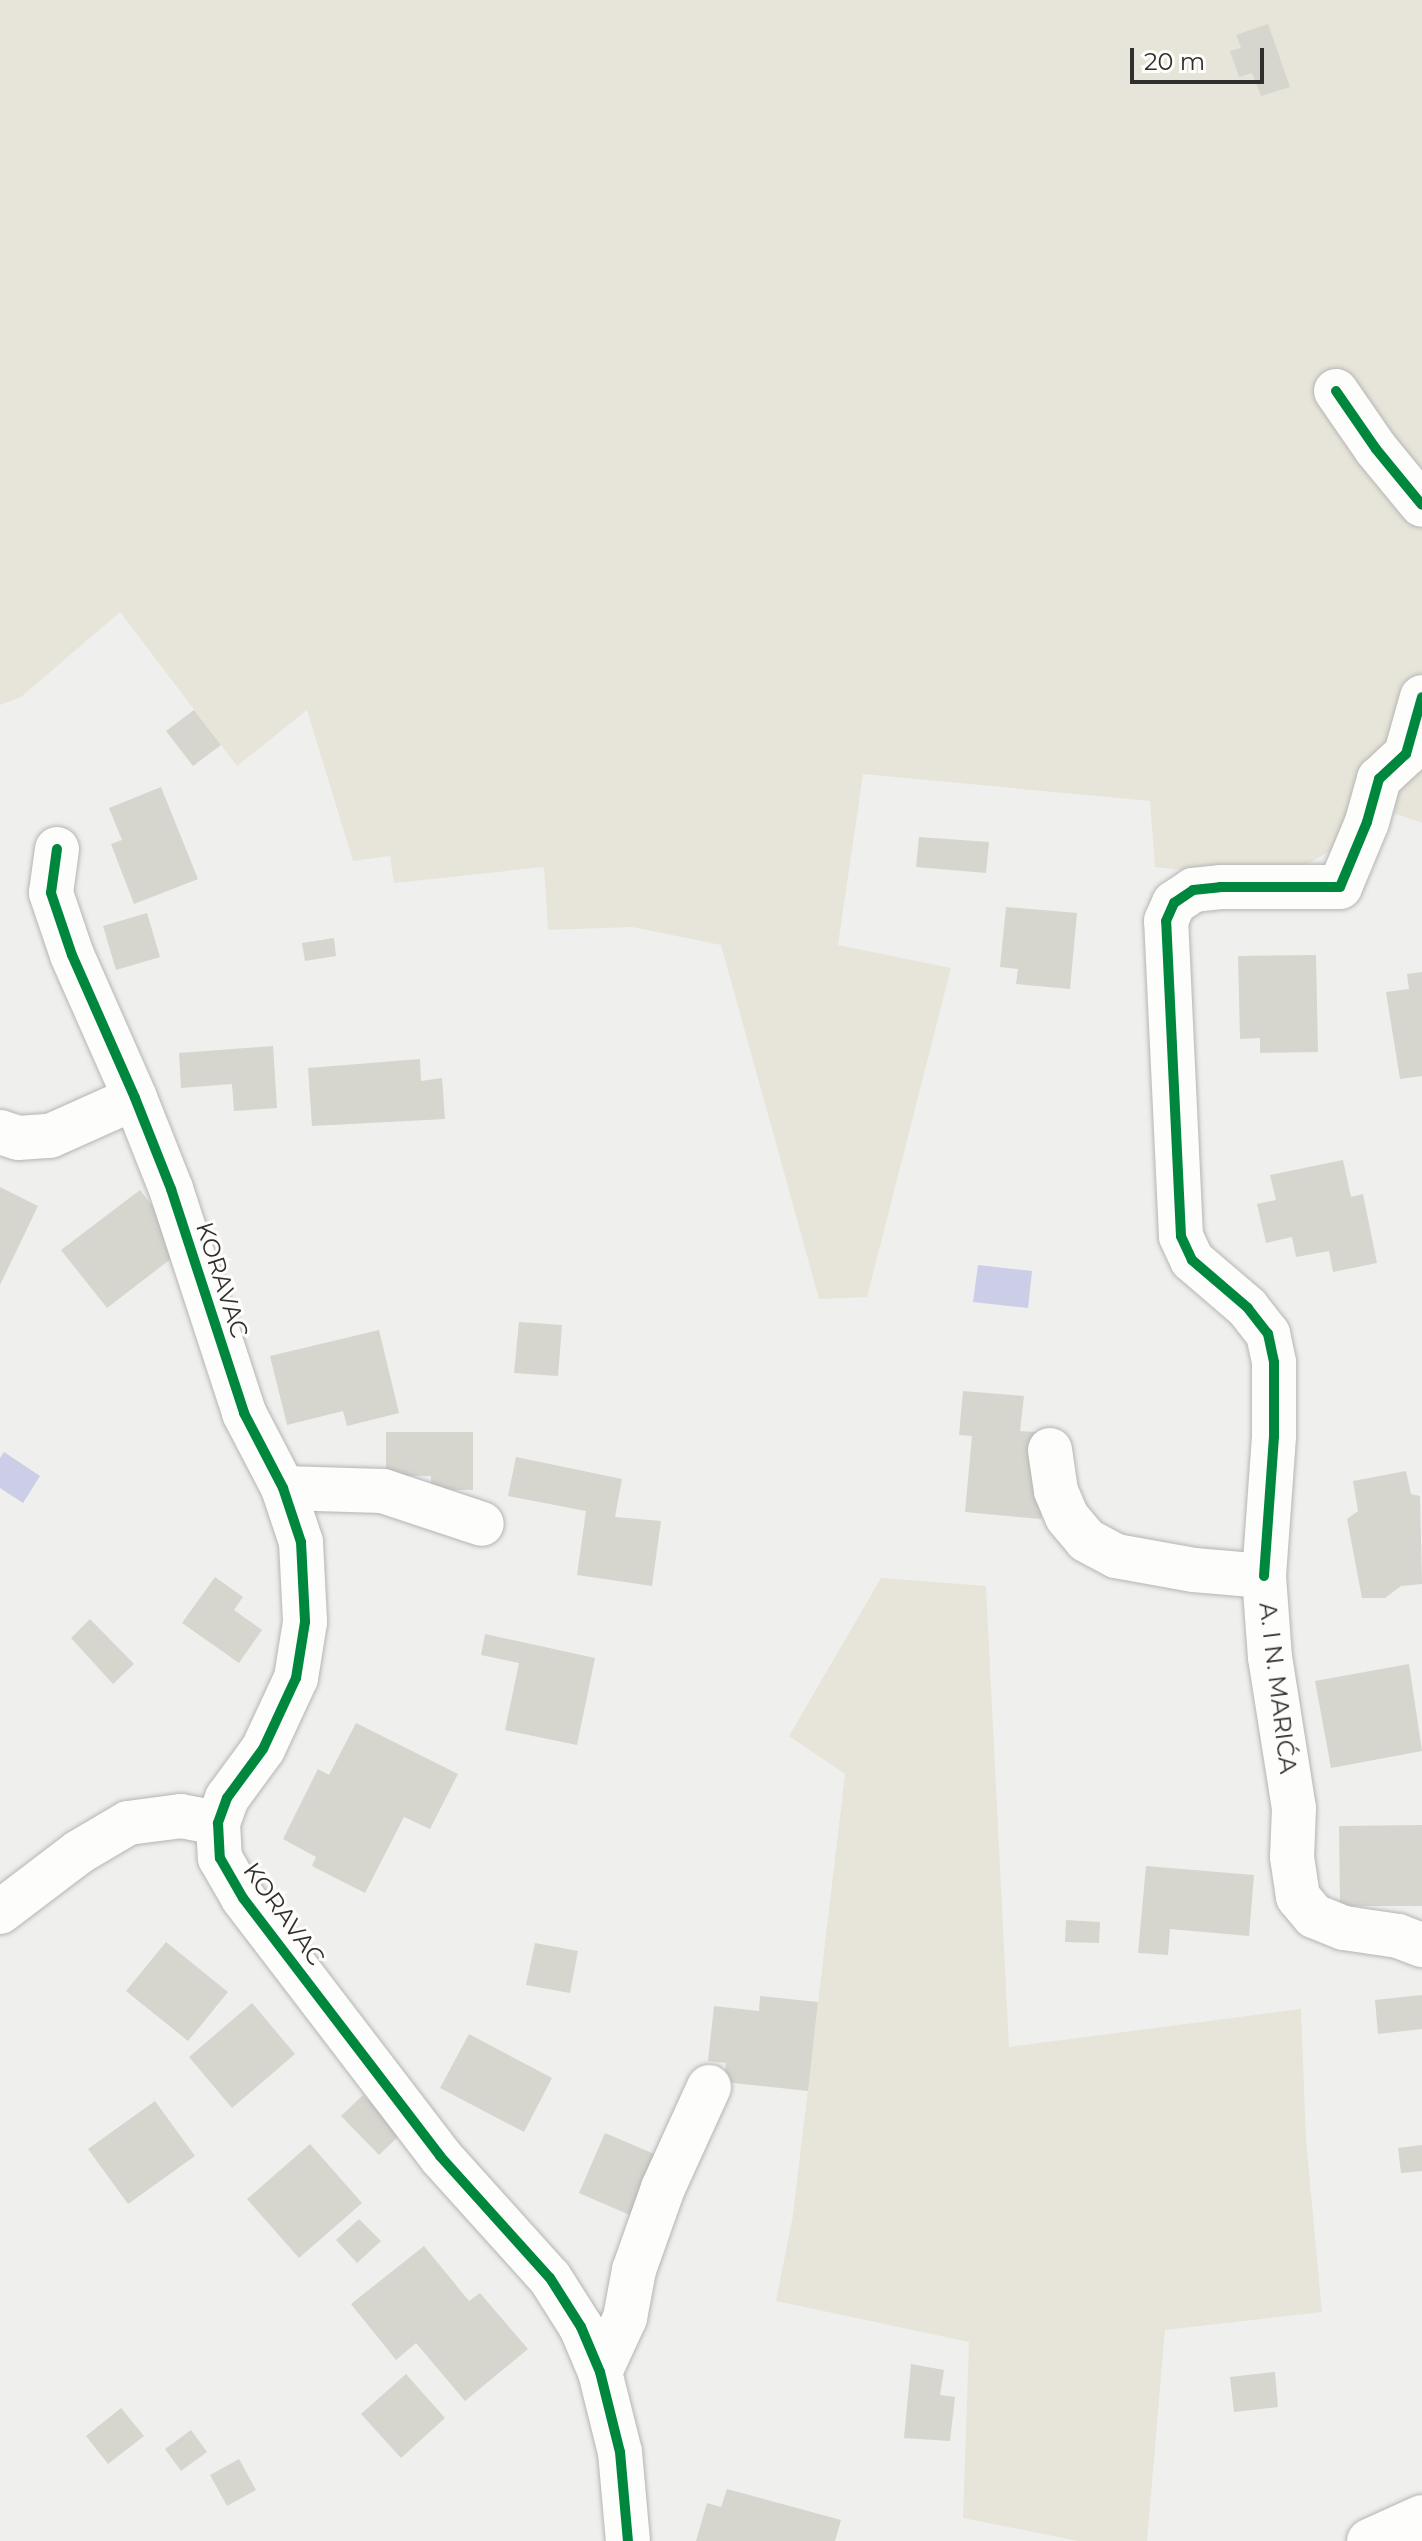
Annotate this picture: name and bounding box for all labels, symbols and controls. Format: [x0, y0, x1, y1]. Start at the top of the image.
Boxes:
scale bar [1134, 32, 1268, 82]
text: 20 m [1144, 47, 1205, 76]
street label: KORAVAC [190, 1219, 254, 1341]
street label: A. I N. MARIĆA [1253, 1601, 1303, 1775]
street label: KORAVAC [237, 1857, 331, 1971]

